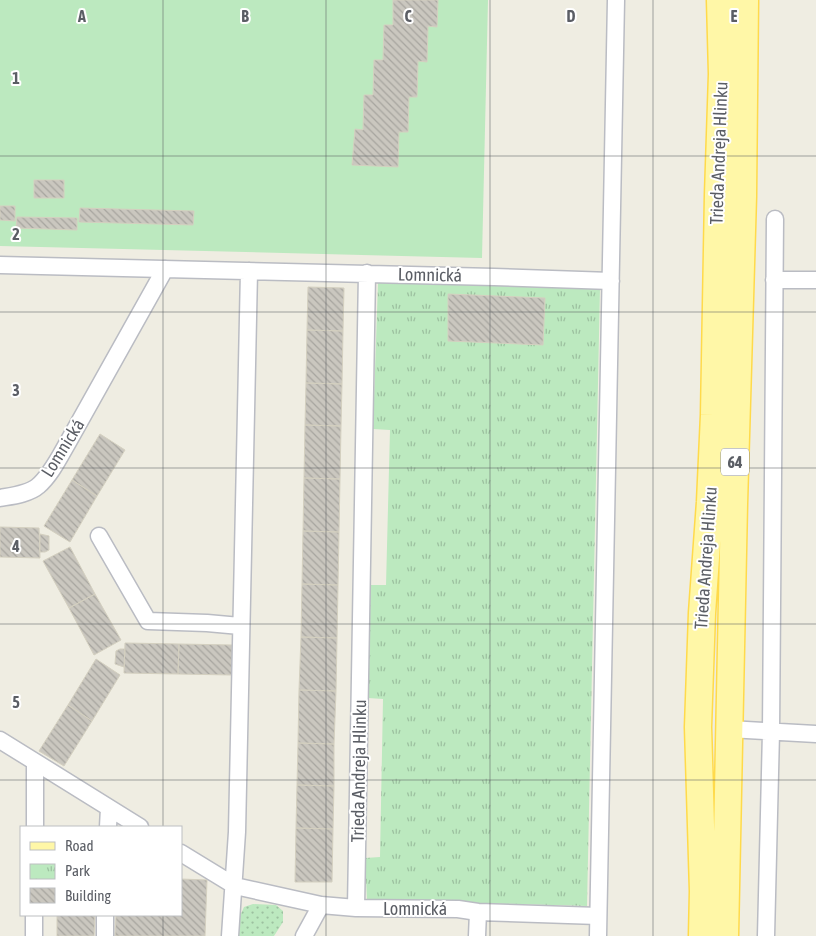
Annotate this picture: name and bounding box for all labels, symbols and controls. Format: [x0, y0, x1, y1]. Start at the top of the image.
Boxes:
text: A [77, 7, 86, 25]
text: B [241, 7, 249, 25]
text: C [404, 7, 412, 25]
text: D [567, 7, 576, 25]
text: E [731, 7, 738, 25]
text: 1 [12, 69, 20, 87]
street label: Trieda Andreja Hlinku [706, 81, 731, 225]
text: 2 [12, 225, 20, 243]
street label: Lomnická [398, 263, 462, 286]
text: 3 [12, 381, 20, 399]
street label: Lomnická [37, 415, 88, 481]
road number: 64 [721, 448, 749, 476]
street label: Trieda Andreja Hlinku [690, 486, 721, 630]
text: 4 [11, 537, 20, 555]
text: 5 [12, 693, 20, 711]
street label: Trieda Andreja Hlinku [347, 699, 370, 843]
legend [20, 826, 182, 916]
text: Road [65, 837, 94, 854]
text: Park [65, 862, 90, 879]
text: Building [65, 887, 111, 904]
street label: Lomnická [383, 898, 447, 919]

